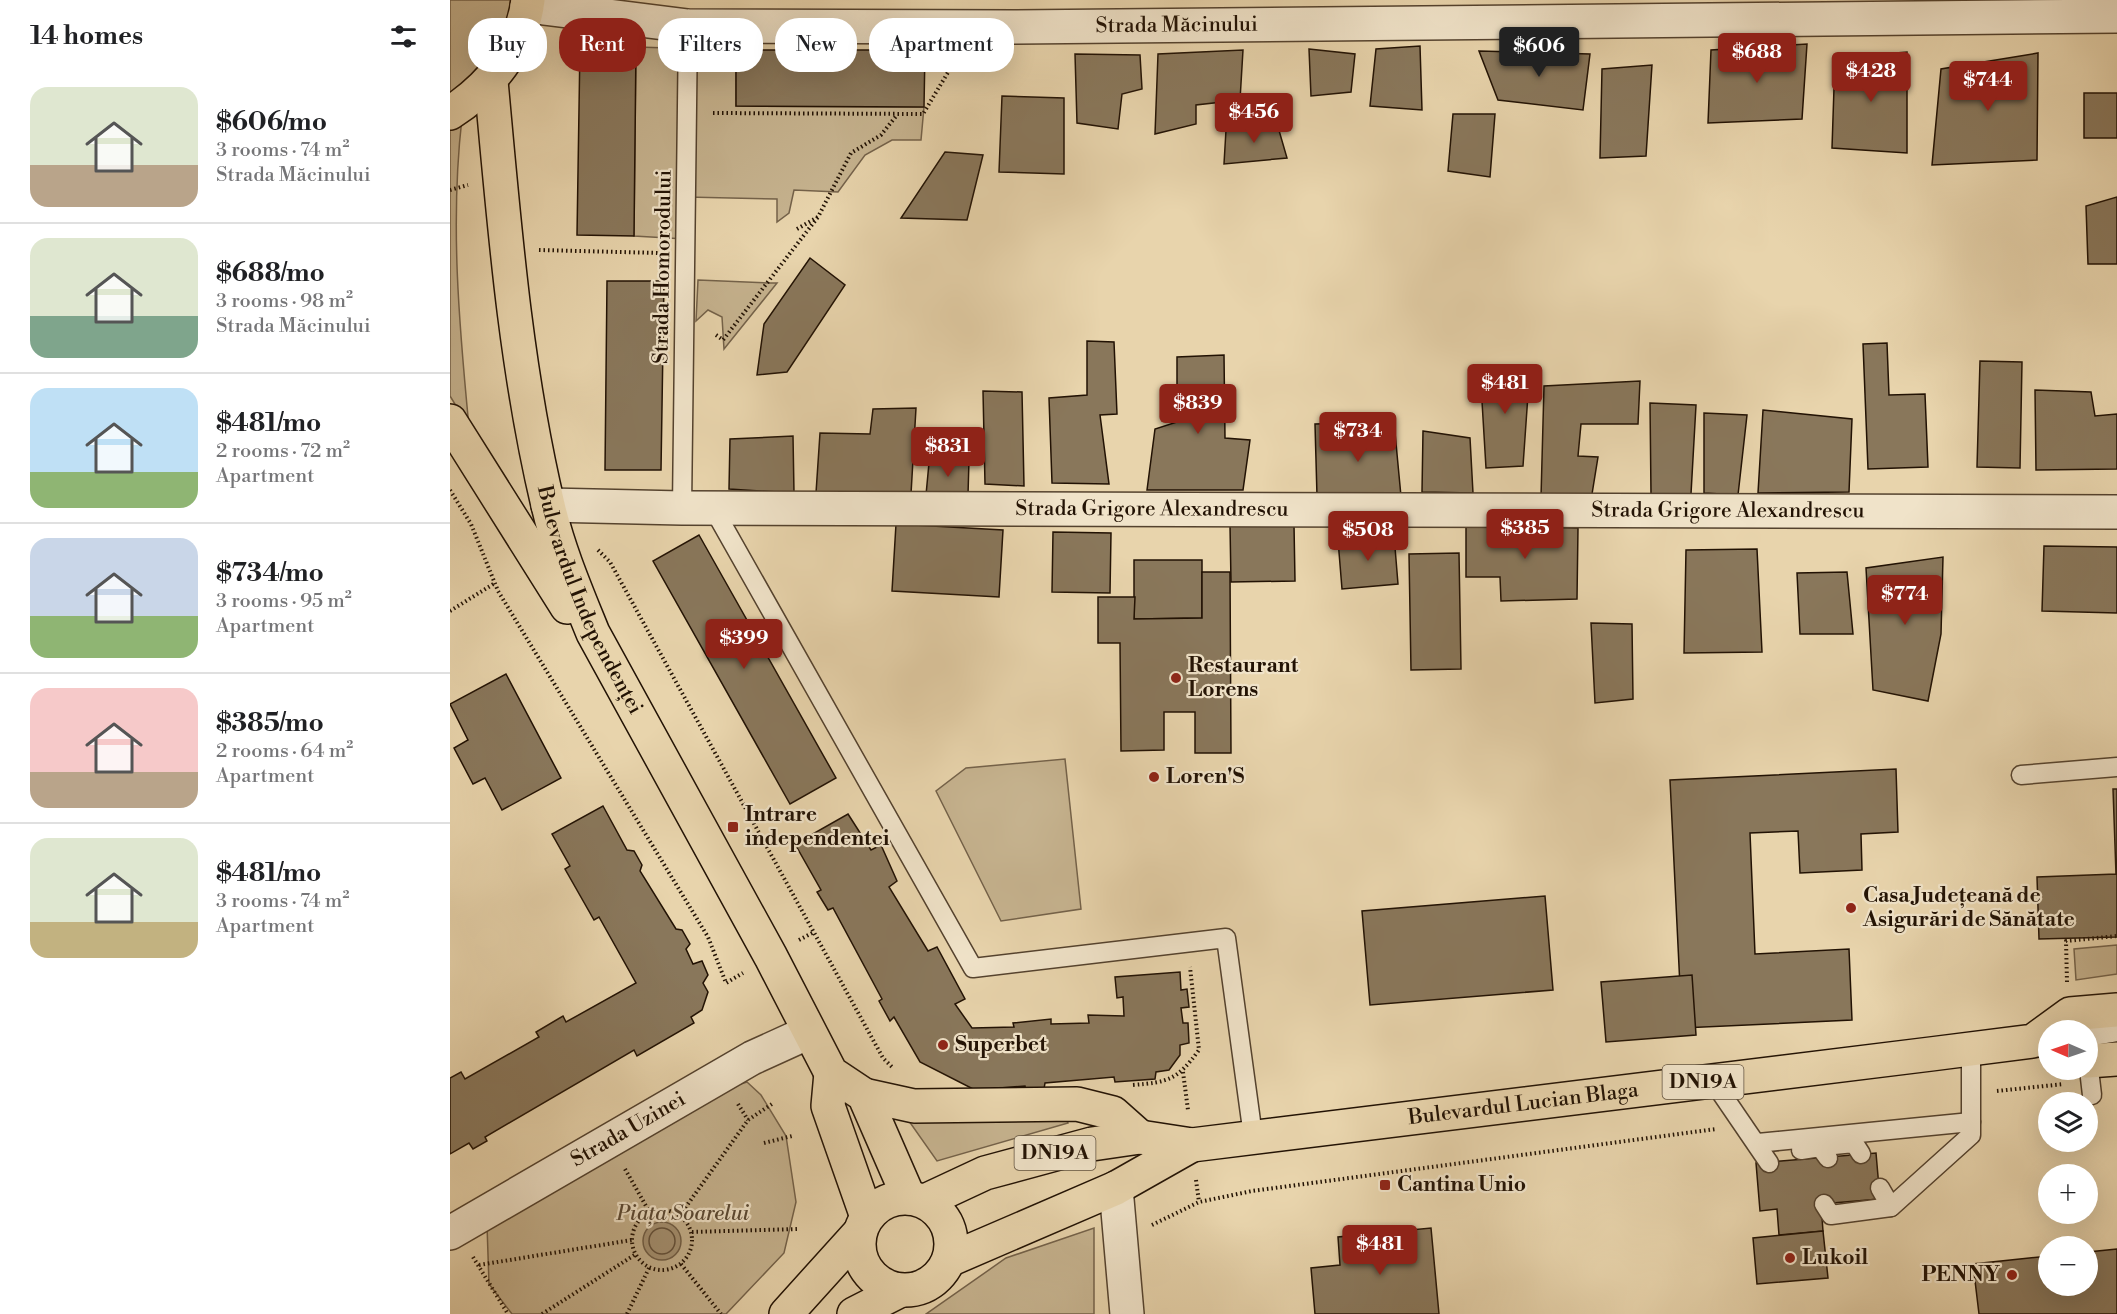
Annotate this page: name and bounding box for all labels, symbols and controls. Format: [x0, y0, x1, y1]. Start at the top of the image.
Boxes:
street label: Strada Măcinului [1095, 12, 1258, 39]
chip: Buy [468, 18, 547, 72]
chip: Rent [559, 18, 646, 72]
chip: Filters [658, 18, 763, 72]
chip: New [775, 18, 857, 72]
chip: Apartment [869, 18, 1014, 72]
text: 14 homes [30, 20, 143, 52]
icon: filters [387, 20, 420, 53]
pin: $606 [1503, 27, 1575, 78]
pin: $688 [1721, 33, 1793, 84]
text: $606 [1513, 34, 1565, 59]
text: $688 [1732, 40, 1782, 65]
pin: $428 [1835, 52, 1907, 103]
text: $428 [1846, 59, 1896, 84]
pin: $744 [1952, 61, 2024, 112]
text: $744 [1963, 68, 2013, 93]
pin: $456 [1218, 93, 1290, 144]
text: $456 [1229, 100, 1279, 125]
text: $606/mo [216, 106, 327, 138]
icon: home [78, 111, 150, 183]
text: 3 rooms · 74 m² [216, 138, 349, 163]
text: Strada Măcinului [216, 163, 371, 188]
street label: Strada Homorodului [648, 170, 678, 364]
text: $688/mo [216, 257, 325, 289]
icon: home [78, 262, 150, 334]
text: 3 rooms · 98 m² [216, 289, 353, 314]
text: Strada Măcinului [216, 314, 371, 339]
pin: $481 [1469, 364, 1541, 415]
text: $481 [1481, 371, 1529, 396]
pin: $839 [1162, 384, 1234, 435]
text: $839 [1173, 391, 1223, 416]
text: $481/mo [216, 407, 321, 439]
icon: home [78, 412, 150, 484]
pin: $734 [1322, 412, 1394, 463]
text: $734 [1333, 419, 1383, 444]
pin: $831 [912, 427, 984, 478]
text: $831 [925, 434, 971, 459]
text: 2 rooms · 72 m² [216, 439, 350, 464]
text: Apartment [216, 464, 314, 489]
street label: Bulevardul Independenței [531, 482, 648, 719]
street label: Strada Grigore Alexandrescu [1015, 496, 1289, 523]
street label: Strada Grigore Alexandrescu [1591, 498, 1865, 524]
pin: $385 [1489, 509, 1561, 560]
pin: $508 [1332, 511, 1404, 562]
text: $385 [1500, 516, 1550, 541]
text: $508 [1342, 518, 1394, 543]
text: $734/mo [216, 557, 324, 589]
icon: home [78, 562, 150, 634]
pin: $774 [1869, 575, 1941, 626]
text: $774 [1881, 582, 1929, 607]
text: 3 rooms · 95 m² [216, 589, 352, 614]
text: Apartment [216, 614, 314, 639]
pin: $399 [708, 619, 780, 670]
text: $399 [719, 626, 769, 651]
place label: Restaurant Lorens [1188, 653, 1299, 703]
marker: Restaurant Lorens [1169, 671, 1183, 685]
text: $385/mo [216, 707, 324, 739]
icon: home [78, 712, 150, 784]
text: 2 rooms · 64 m² [216, 739, 353, 764]
text: Apartment [216, 764, 314, 789]
place label: Loren'S [1166, 764, 1244, 790]
marker: Loren'S [1147, 770, 1161, 784]
place label: Intrare independentei [745, 802, 890, 852]
marker: Intrare independentei [726, 820, 740, 834]
text: $481/mo [216, 857, 321, 889]
icon: home [78, 862, 150, 934]
place label: Casa Județeană de Asigurări de Sănătate [1862, 883, 2075, 933]
text: 3 rooms · 74 m² [216, 889, 349, 914]
marker: Casa Județeană de Asigurări de Sănătate [1844, 901, 1858, 915]
text: Apartment [216, 914, 314, 939]
north arrow [2038, 1020, 2098, 1080]
map controls [2038, 1020, 2098, 1296]
place label: Superbet [955, 1032, 1047, 1058]
marker: Superbet [936, 1038, 950, 1052]
road number: DN19A [1662, 1065, 1744, 1099]
street label: Bulevardul Lucian Blaga [1406, 1077, 1640, 1131]
street label: Strada Uzinei [566, 1086, 690, 1173]
button: layers [2038, 1092, 2098, 1152]
road number: DN19A [1014, 1136, 1096, 1170]
button: + [2038, 1164, 2098, 1224]
place label: Cantina Unio [1397, 1172, 1526, 1198]
marker: Cantina Unio [1378, 1178, 1392, 1192]
park label: Piața Soarelui [616, 1201, 750, 1227]
pin: $481 [1344, 1225, 1416, 1276]
text: $481 [1356, 1232, 1404, 1257]
button: − [2038, 1236, 2098, 1296]
place label: Lukoil [1802, 1245, 1868, 1271]
marker: Lukoil [1783, 1251, 1797, 1265]
place label: PENNY [1921, 1262, 2000, 1288]
marker: PENNY [2005, 1268, 2019, 1282]

